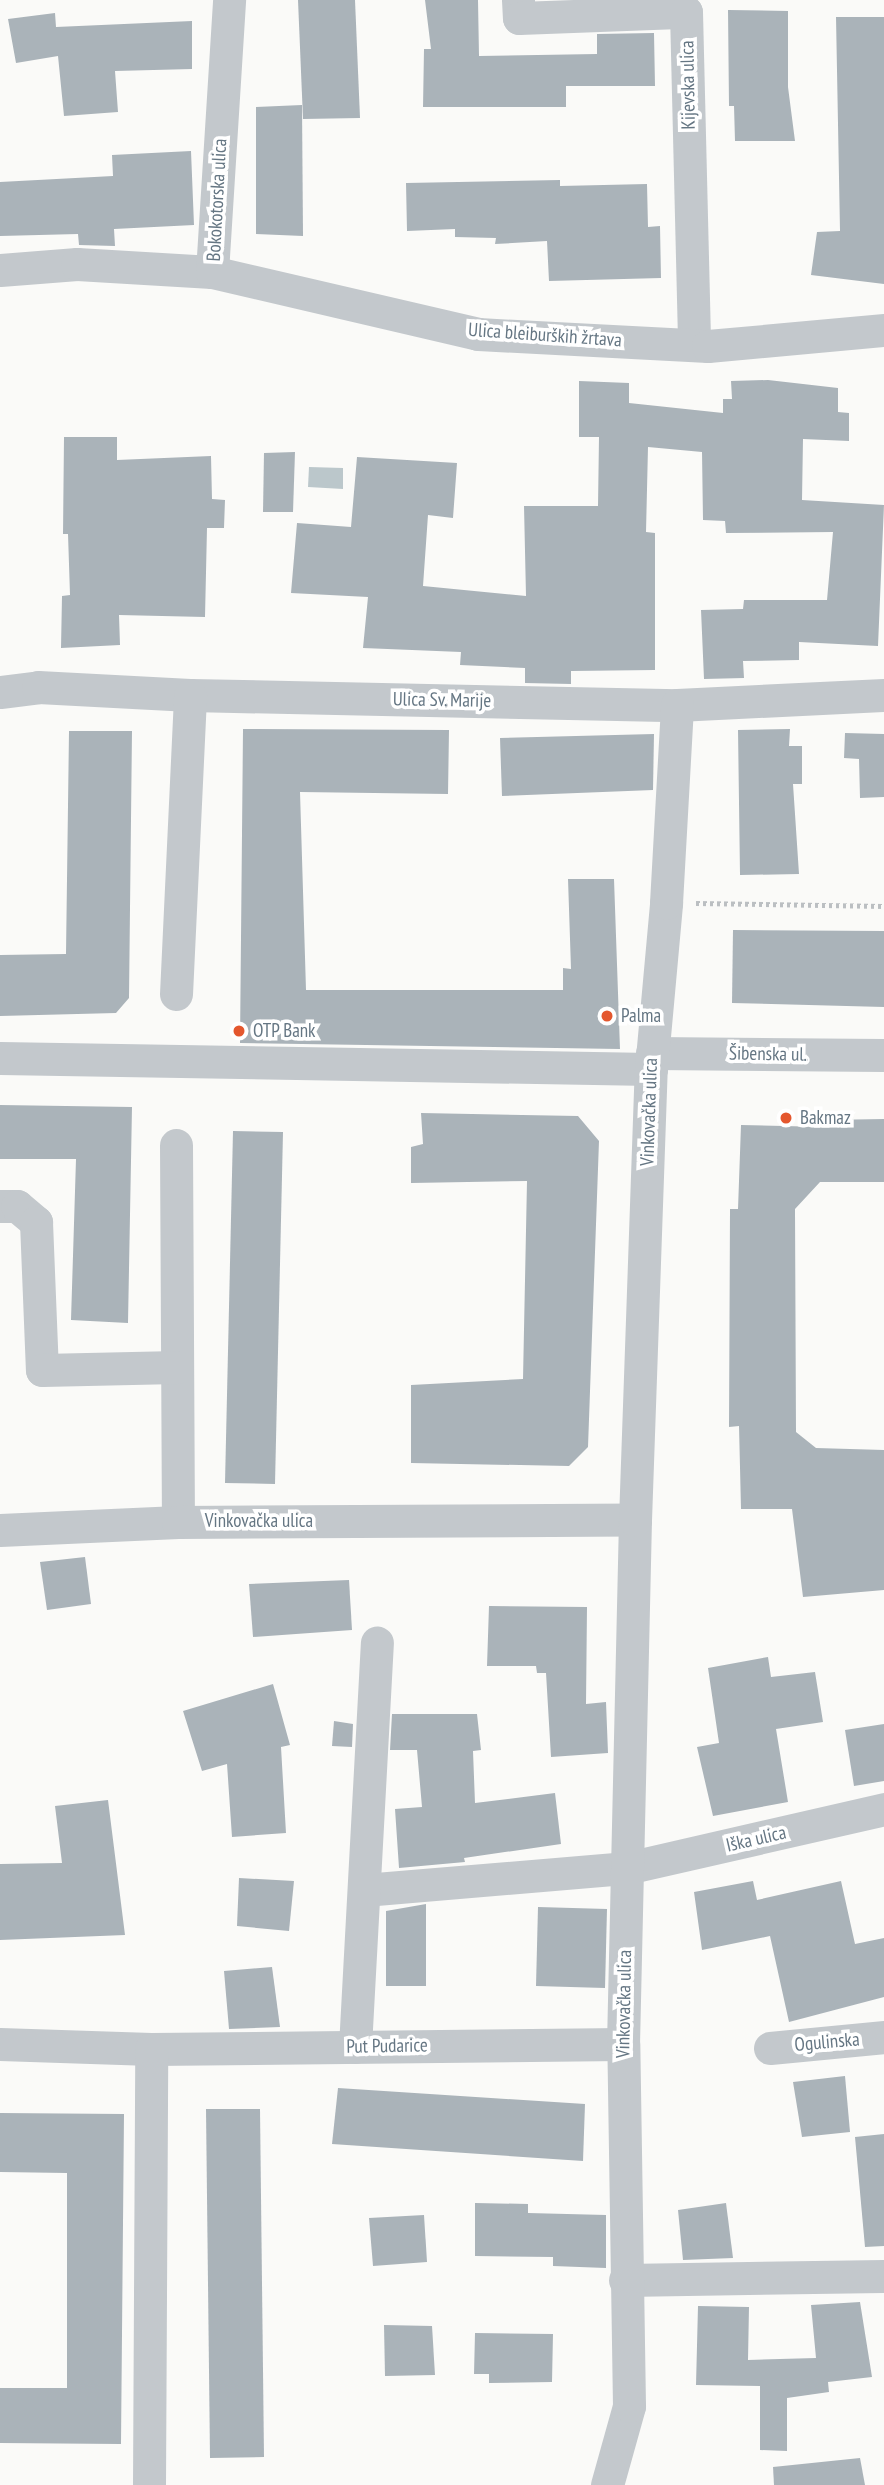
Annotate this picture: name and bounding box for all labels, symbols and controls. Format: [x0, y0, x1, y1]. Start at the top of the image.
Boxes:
street label: Kijevska ulica [676, 40, 700, 130]
street label: Bokokotorska ulica [202, 138, 232, 262]
street label: Ulica bleiburških žrtava [467, 318, 623, 352]
street label: Ulica Sv. Marije [392, 688, 492, 712]
place label: Palma [621, 1005, 661, 1027]
marker: Palma [599, 1008, 615, 1024]
place label: OTP Bank [253, 1020, 316, 1042]
marker: OTP Bank [231, 1023, 247, 1039]
street label: Šibenska ul. [729, 1042, 807, 1066]
street label: Vinkovačka ulica [636, 1057, 662, 1167]
place label: Bakmaz [800, 1107, 851, 1129]
marker: Bakmaz [778, 1110, 794, 1126]
street label: Vinkovačka ulica [205, 1510, 313, 1532]
street label: Iška ulica [724, 1821, 788, 1857]
street label: Vinkovačka ulica [612, 1950, 636, 2058]
street label: Ogulinska [794, 2028, 860, 2056]
street label: Put Pudarice [346, 2034, 428, 2058]

